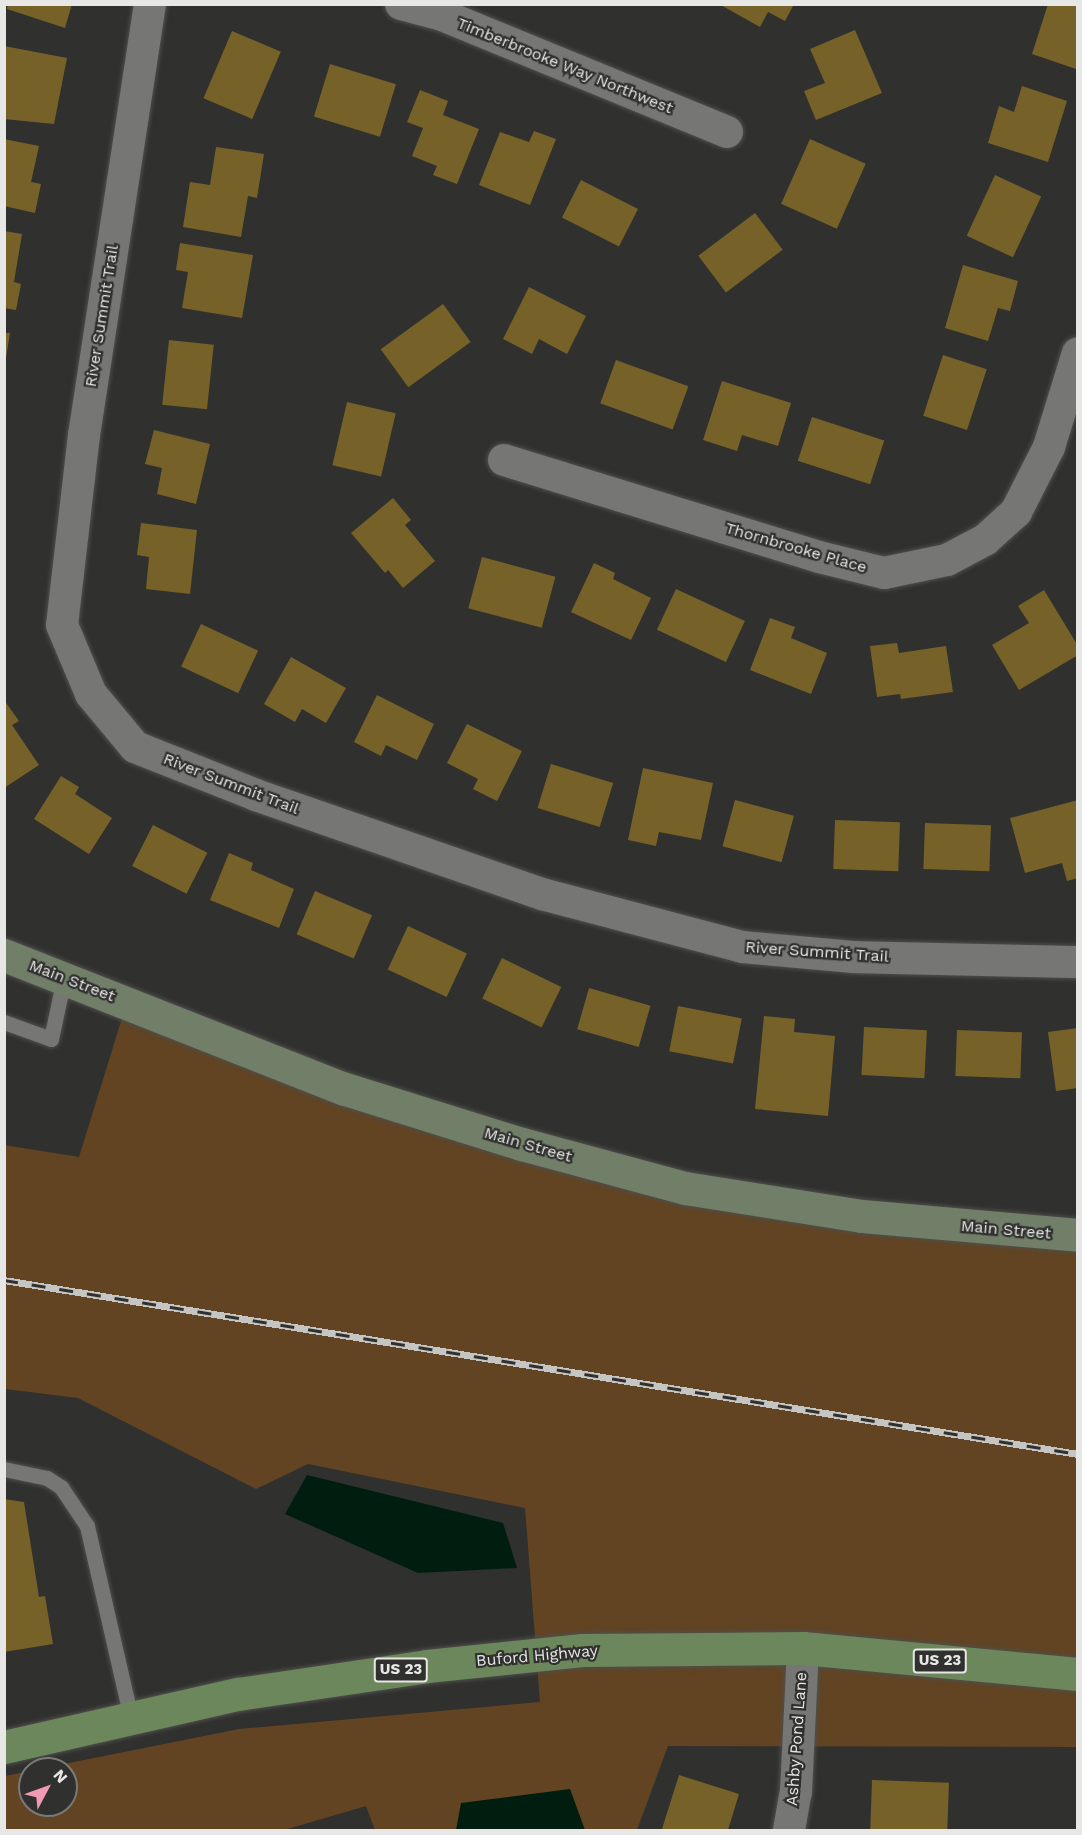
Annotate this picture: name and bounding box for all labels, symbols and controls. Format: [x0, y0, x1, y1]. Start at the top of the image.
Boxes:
street label: Timberbrooke Way Northwest [454, 14, 676, 118]
street label: River Summit Trail [81, 243, 123, 389]
street label: Thornbrooke Place [723, 519, 869, 577]
street label: River Summit Trail [160, 749, 302, 819]
street label: River Summit Trail [744, 937, 890, 967]
street label: Main Street [26, 956, 118, 1006]
street label: Main Street [482, 1123, 574, 1167]
street label: Main Street [960, 1216, 1052, 1244]
street label: Buford Highway [475, 1641, 599, 1671]
road number: US 23 [912, 1649, 968, 1673]
road number: US 23 [372, 1658, 430, 1682]
street label: Ashby Pond Lane [783, 1671, 811, 1807]
north arrow [18, 1757, 78, 1817]
text: N [49, 1765, 72, 1787]

